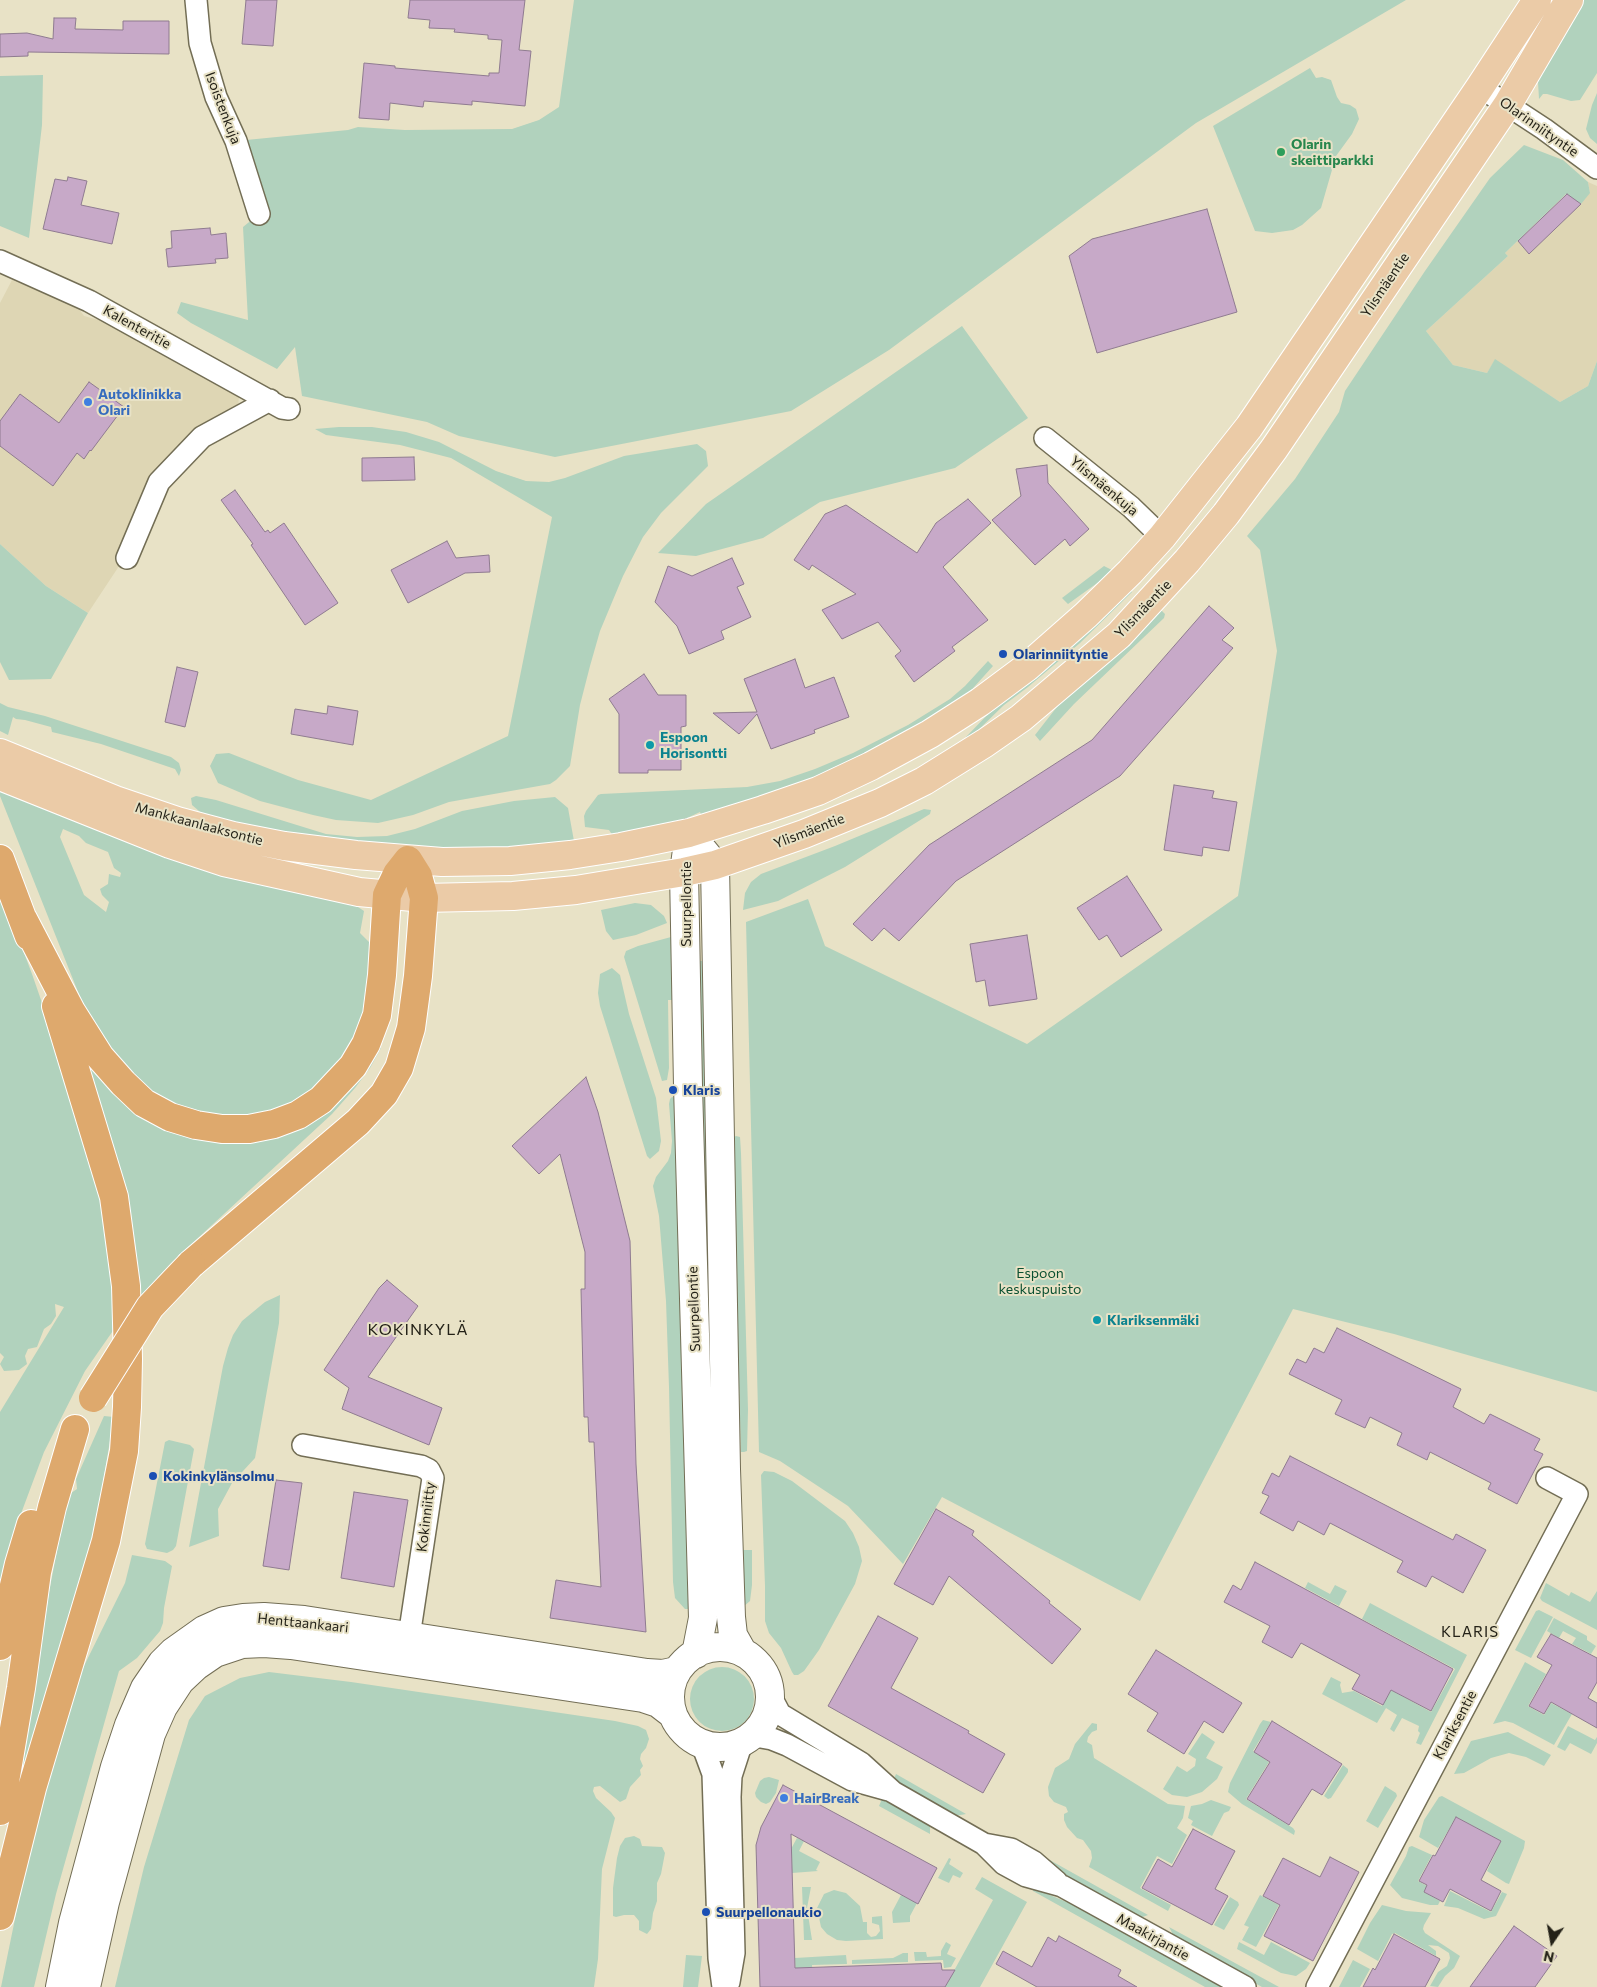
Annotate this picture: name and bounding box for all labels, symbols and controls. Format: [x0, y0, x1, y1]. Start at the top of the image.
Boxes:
street label: Isoistenkuja [202, 70, 244, 146]
street label: Olarinniityntie [1496, 94, 1582, 160]
place label: Olarin skeittiparkki [1291, 136, 1374, 168]
marker: Olarin skeittiparkki [1275, 146, 1287, 158]
street label: Ylismäentie [1357, 250, 1413, 320]
street label: Kalenteritie [100, 302, 174, 352]
place label: Autoklinikka Olari [98, 386, 181, 418]
marker: Autoklinikka Olari [82, 396, 94, 408]
street label: Ylismäenkuja [1066, 453, 1142, 519]
street label: Ylismäentie [1111, 576, 1175, 642]
place label: Olarinniityntie [1013, 646, 1108, 662]
marker: Olarinniityntie [997, 648, 1009, 660]
place label: Espoon Horisontti [660, 729, 727, 762]
marker: Espoon Horisontti [644, 739, 656, 751]
street label: Mankkaanlaaksontie [133, 799, 265, 849]
street label: Ylismäentie [771, 810, 847, 852]
street label: Suurpellontie [678, 861, 694, 947]
place label: Klaris [683, 1082, 720, 1098]
marker: Klaris [667, 1084, 679, 1096]
park label: Espoon keskuspuisto [999, 1265, 1081, 1298]
street label: Suurpellontie [684, 1266, 704, 1352]
place label: Klariksenmäki [1107, 1312, 1199, 1328]
marker: Klariksenmäki [1091, 1314, 1103, 1326]
district label: KOKINKYLÄ [366, 1320, 470, 1340]
place label: Kokinkylänsolmu [163, 1468, 274, 1484]
marker: Kokinkylänsolmu [147, 1470, 159, 1482]
street label: Kokinniitty [413, 1481, 439, 1553]
street label: Henttaankaari [257, 1610, 349, 1636]
district label: KLARIS [1440, 1623, 1500, 1641]
street label: Klariksentie [1430, 1688, 1480, 1762]
place label: HairBreak [794, 1790, 859, 1806]
marker: HairBreak [778, 1792, 790, 1804]
place label: Suurpellonaukio [716, 1904, 822, 1920]
marker: Suurpellonaukio [700, 1906, 712, 1918]
street label: Maakirjantie [1114, 1910, 1192, 1964]
north arrow [1527, 1917, 1577, 1967]
text: N [1542, 1948, 1556, 1967]

